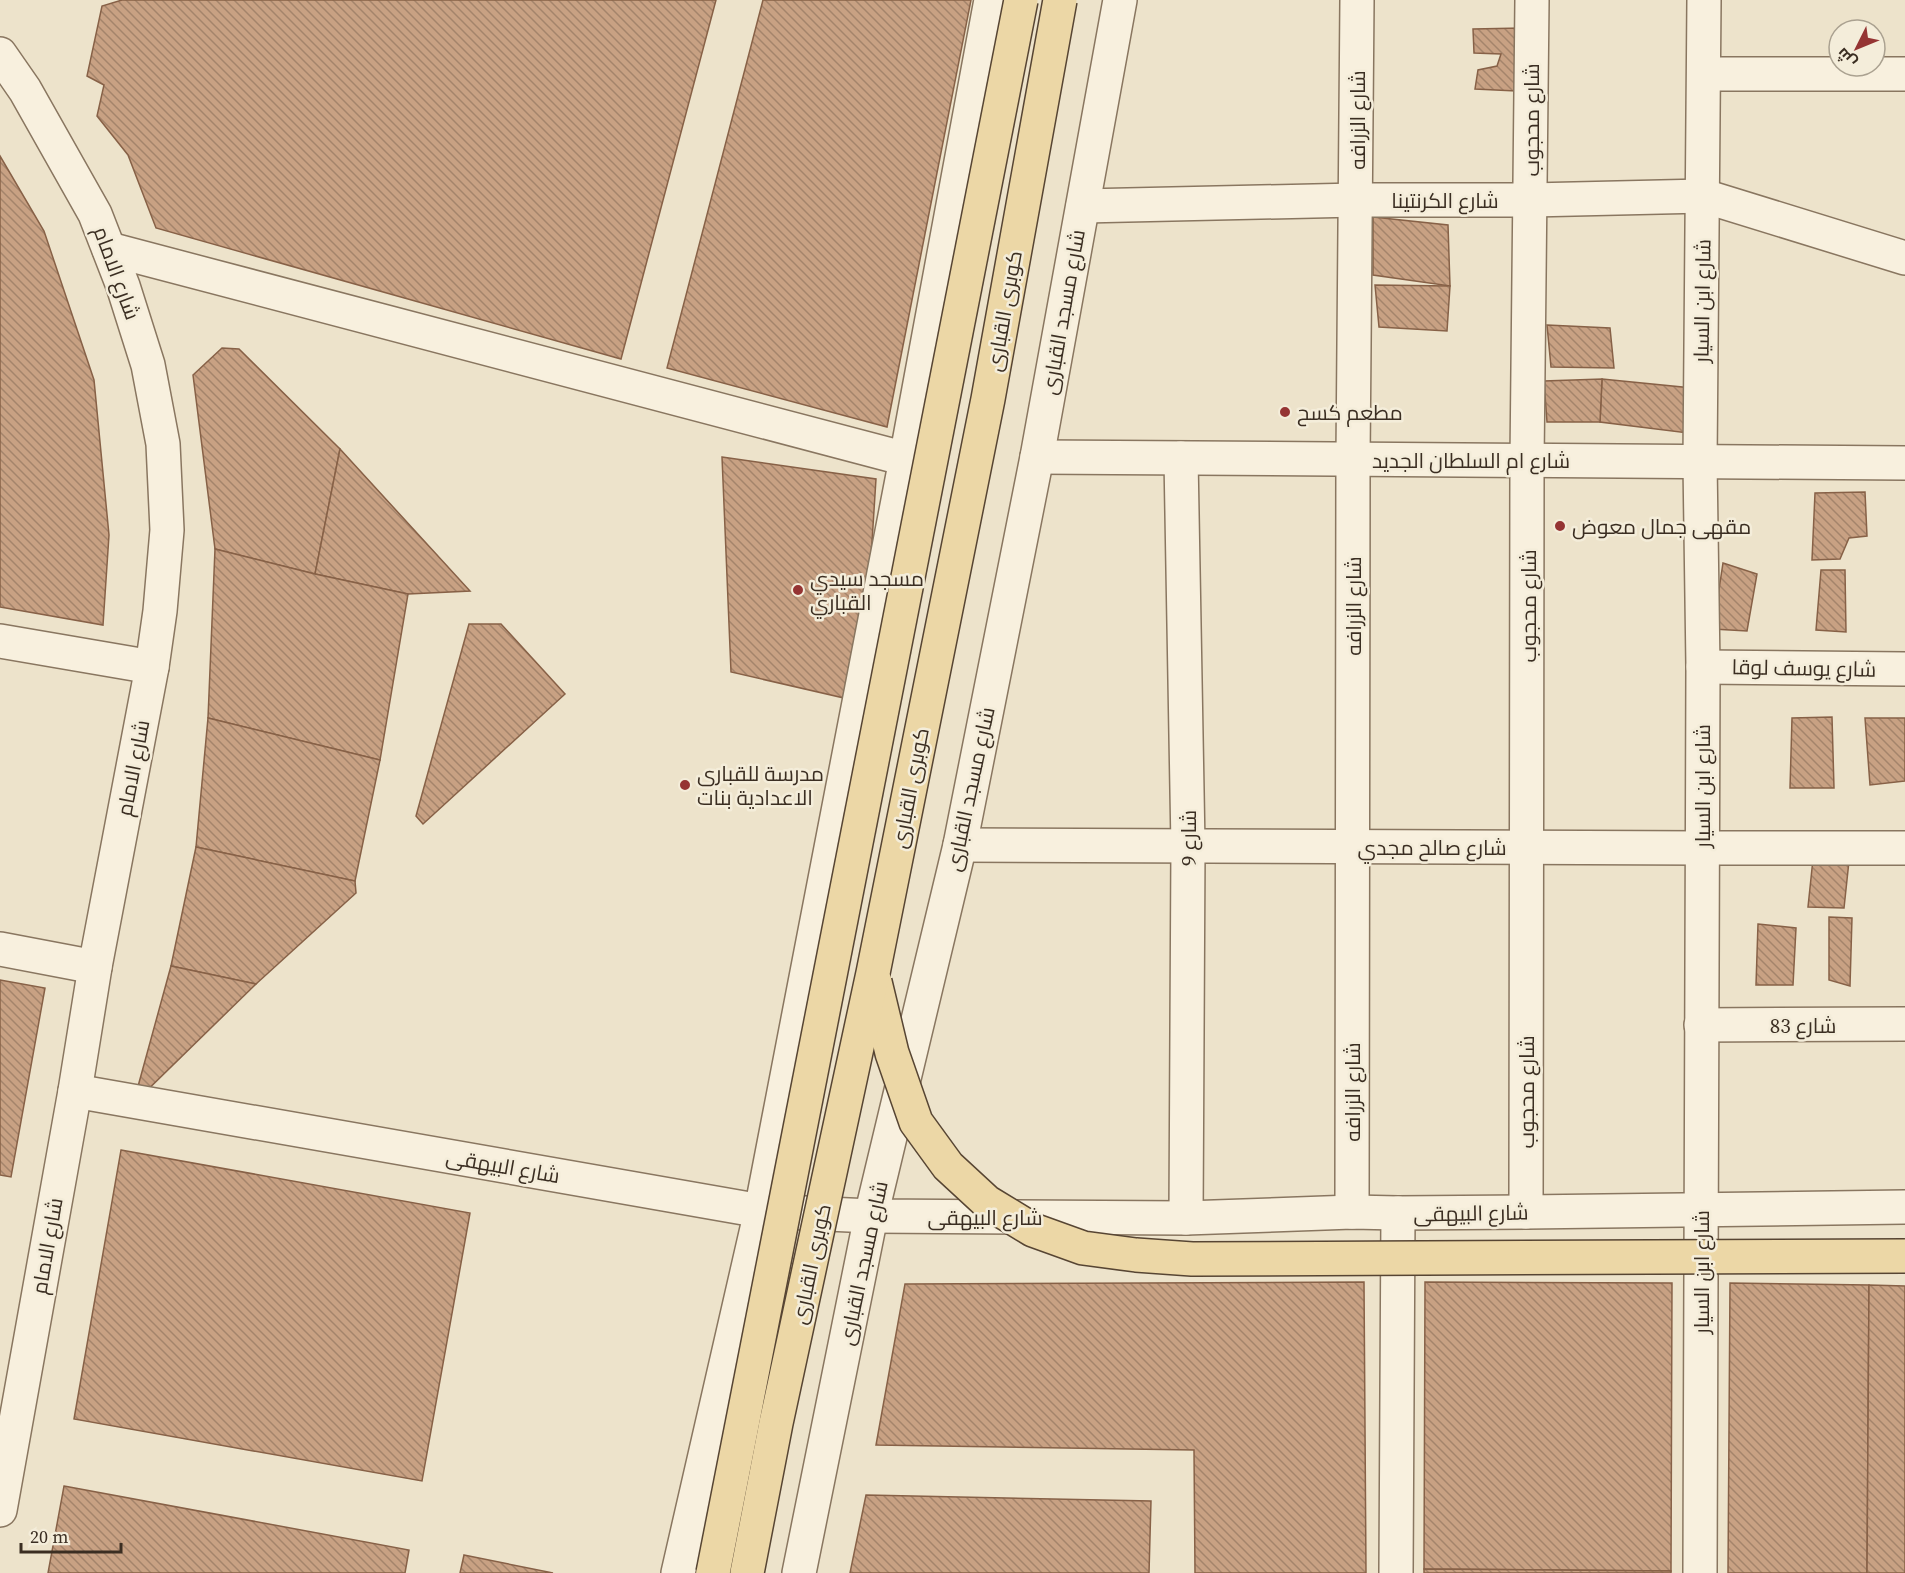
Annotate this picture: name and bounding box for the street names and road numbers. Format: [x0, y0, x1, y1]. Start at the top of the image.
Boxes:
street label: شارع محجوب [1517, 63, 1546, 177]
street label: شارع الزرافه [1343, 70, 1372, 170]
street label: شارع الكرنتينا [1391, 186, 1499, 215]
street label: شارع الامام [87, 222, 147, 324]
street label: شارع مسجد القبارى [1034, 227, 1092, 397]
street label: شارع ابن السيار [1686, 239, 1718, 364]
street label: كوبرى القبارى [979, 248, 1029, 374]
street label: شارع ام السلطان الجديد [1372, 446, 1570, 475]
street label: شارع محجوب [1514, 549, 1543, 663]
street label: شارع الزرافه [1339, 556, 1368, 656]
street label: شارع يوسف لوقا [1731, 652, 1877, 684]
street label: شارع مسجد القبارى [938, 704, 1002, 874]
street label: شارع الامام [109, 717, 157, 819]
street label: شارع ابن السيار [1688, 724, 1717, 849]
street label: كوبرى القبارى [884, 725, 936, 851]
street label: شارع 9 [1174, 810, 1203, 866]
street label: شارع صالح مجدي [1357, 833, 1507, 864]
street label: شارع 83 [1770, 1011, 1836, 1040]
street label: شارع محجوب [1512, 1035, 1541, 1149]
street label: شارع الزرافه [1338, 1042, 1367, 1142]
street label: شارع البيهقى [444, 1142, 562, 1190]
street label: شارع مسجد القبارى [831, 1178, 895, 1348]
street label: شارع الامام [24, 1195, 70, 1297]
street label: شارع البيهقى [1413, 1197, 1529, 1229]
street label: كوبرى القبارى [784, 1201, 838, 1327]
street label: شارع البيهقى [927, 1203, 1043, 1232]
street label: شارع ابن السيار [1687, 1210, 1716, 1335]

